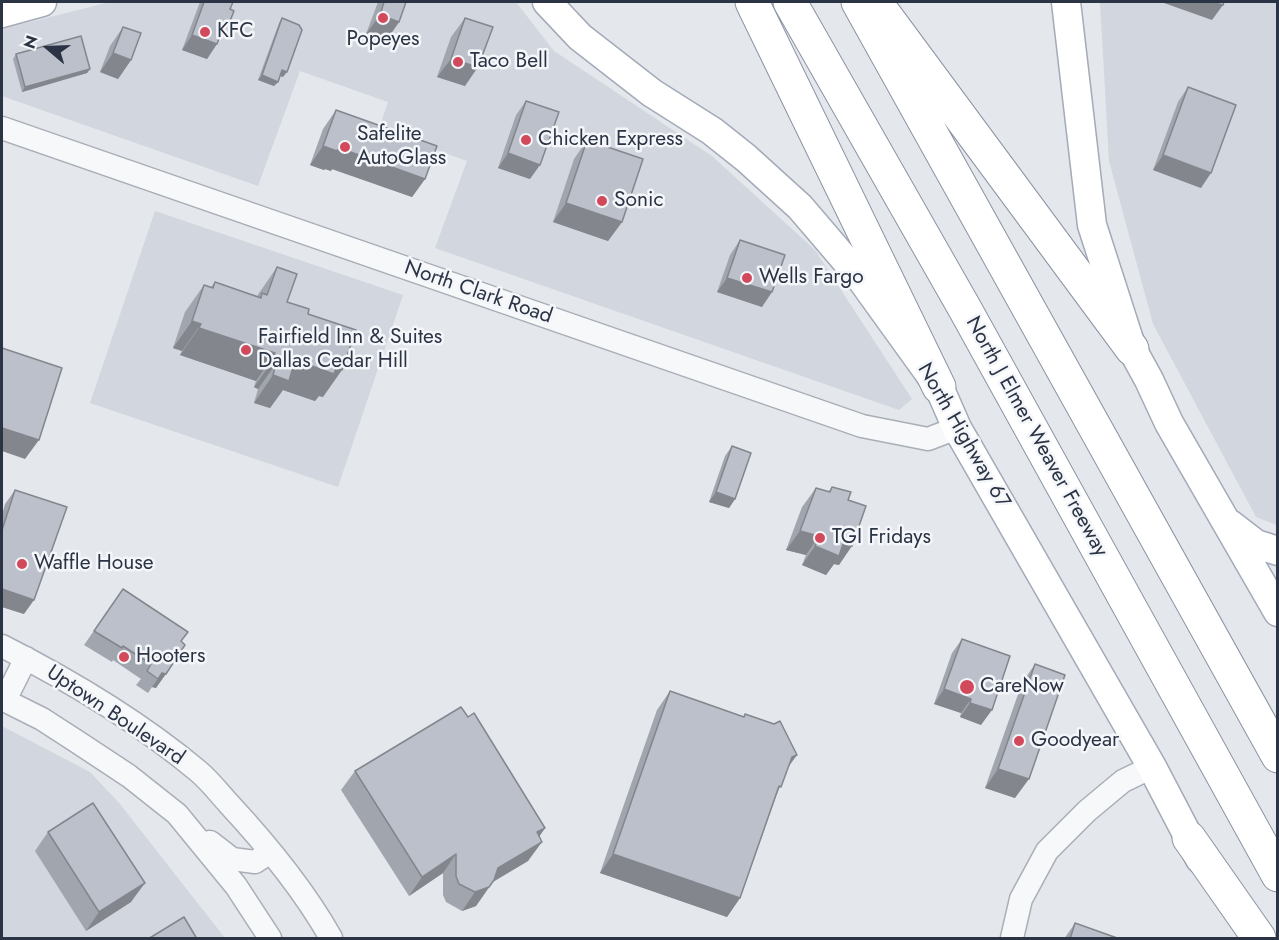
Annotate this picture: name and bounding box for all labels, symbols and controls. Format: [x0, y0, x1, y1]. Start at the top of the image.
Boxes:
marker: Popeyes [376, 11, 390, 25]
north arrow [18, 18, 78, 78]
place label: KFC [217, 19, 254, 45]
marker: KFC [198, 25, 212, 39]
place label: Popeyes [346, 27, 420, 53]
text: N [18, 32, 43, 52]
place label: Taco Bell [470, 49, 548, 75]
marker: Taco Bell [451, 55, 465, 69]
place label: Safelite AutoGlass [357, 122, 446, 172]
place label: Chicken Express [538, 127, 683, 153]
marker: Chicken Express [519, 133, 533, 147]
marker: Safelite AutoGlass [338, 140, 352, 154]
place label: Sonic [614, 188, 663, 214]
marker: Sonic [595, 194, 609, 208]
street label: North Clark Road [401, 256, 555, 330]
place label: Wells Fargo [759, 265, 864, 291]
marker: Wells Fargo [740, 271, 754, 285]
street label: North J Elmer Weaver Freeway [959, 313, 1113, 561]
place label: Fairfield Inn & Suites Dallas Cedar Hill [258, 325, 442, 375]
marker: Fairfield Inn & Suites Dallas Cedar Hill [239, 343, 253, 357]
street label: North Highway 67 [911, 359, 1015, 513]
place label: TGI Fridays [832, 525, 931, 551]
marker: TGI Fridays [813, 531, 827, 545]
place label: Waffle House [34, 551, 154, 577]
marker: Waffle House [15, 557, 29, 571]
place label: Hooters [136, 644, 205, 670]
marker: Hooters [117, 650, 131, 664]
street label: Uptown Boulevard [41, 661, 189, 771]
place label: CareNow [980, 674, 1064, 700]
marker: CareNow [958, 678, 976, 696]
place label: Goodyear [1031, 728, 1119, 754]
marker: Goodyear [1012, 734, 1026, 748]

